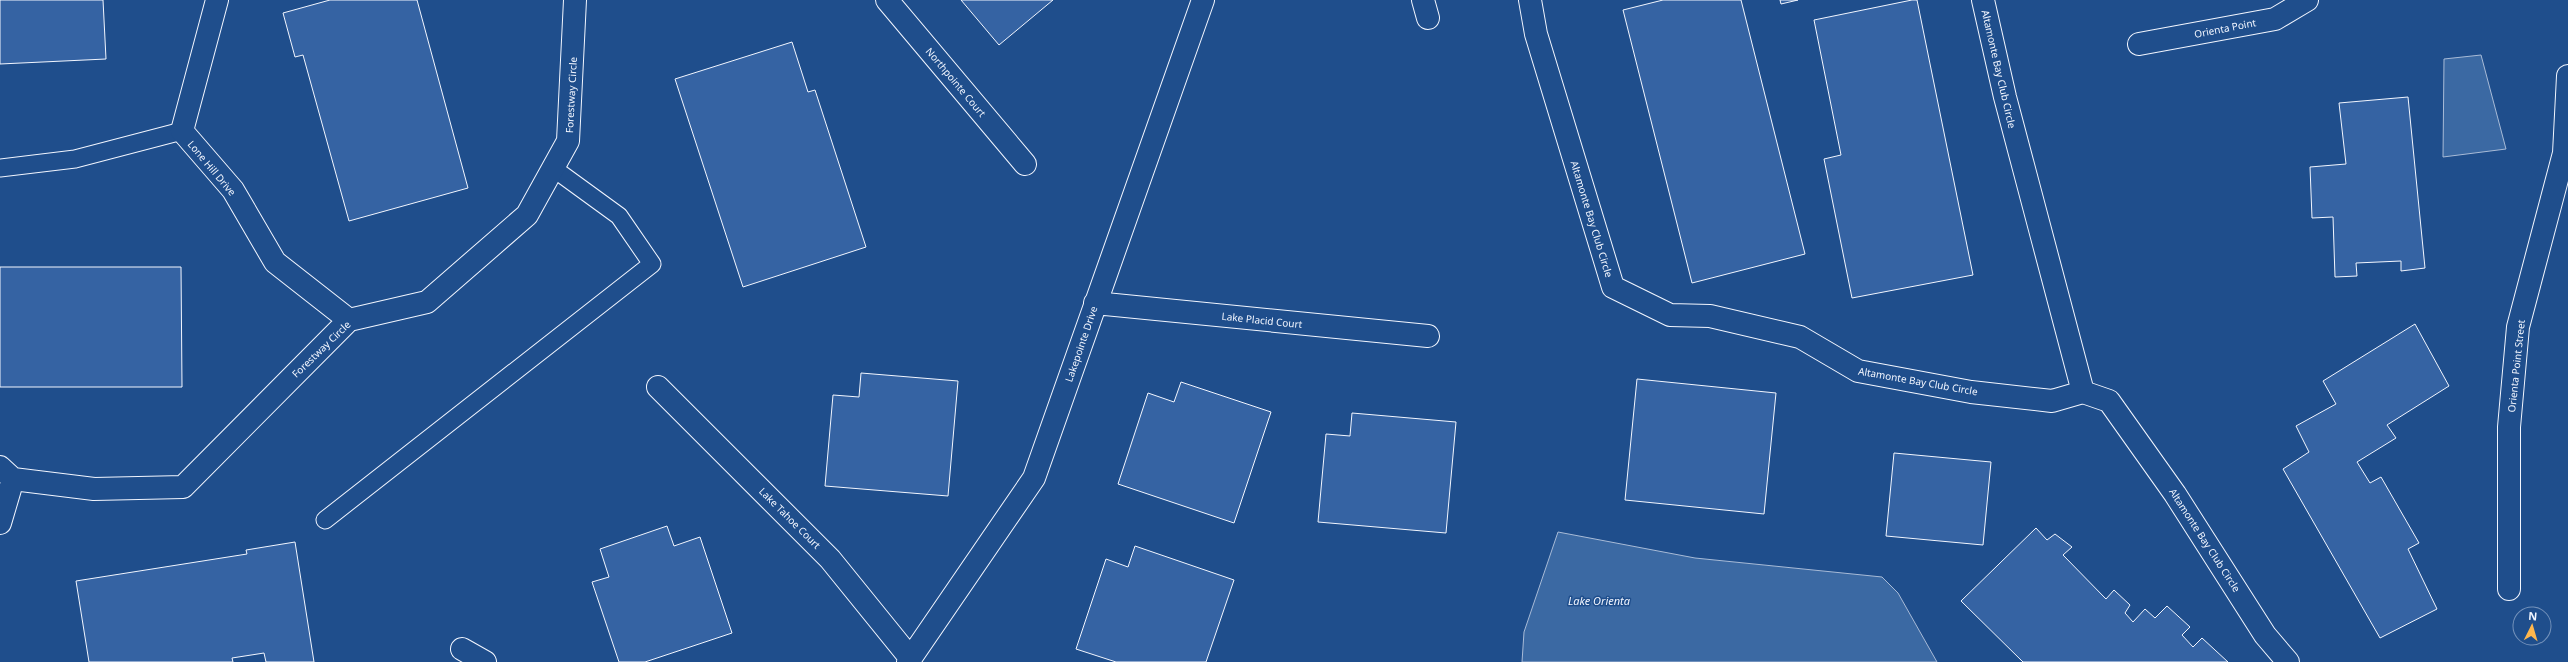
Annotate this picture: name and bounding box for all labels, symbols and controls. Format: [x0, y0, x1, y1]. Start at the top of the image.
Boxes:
street label: Altamonte Bay Club Circle [1979, 8, 2020, 130]
street label: Orienta Point [2193, 15, 2257, 41]
street label: Northpointe Court [923, 44, 989, 120]
street label: Forestway Circle [562, 56, 580, 133]
street label: Lone Hill Drive [185, 137, 240, 199]
street label: Altamonte Bay Club Circle [1568, 159, 1617, 279]
street label: Lakepointe Drive [1061, 304, 1101, 384]
street label: Lake Placid Court [1221, 309, 1303, 331]
street label: Forestway Circle [289, 317, 354, 381]
street label: Orienta Point Street [2504, 319, 2528, 413]
street label: Altamonte Bay Club Circle [1857, 364, 1979, 398]
street label: Lake Tahoe Court [756, 484, 824, 552]
street label: Altamonte Bay Club Circle [2166, 485, 2244, 595]
water label: Lake Orienta [1568, 593, 1631, 608]
north arrow [2512, 606, 2552, 646]
text: N [2528, 608, 2538, 623]

